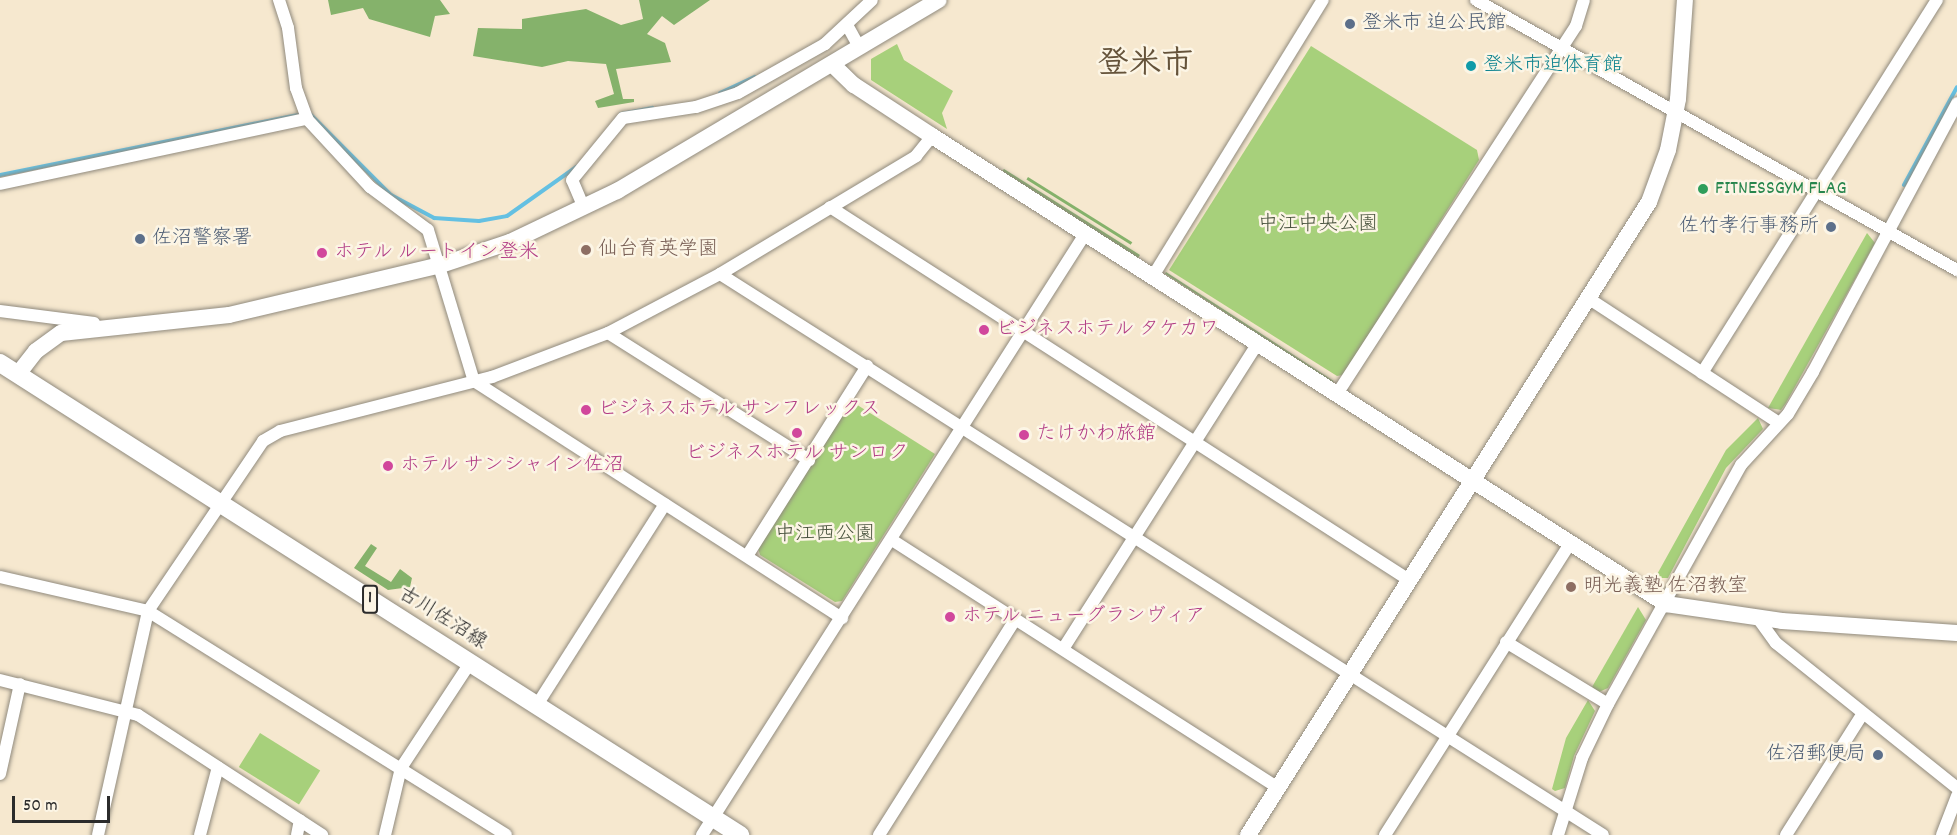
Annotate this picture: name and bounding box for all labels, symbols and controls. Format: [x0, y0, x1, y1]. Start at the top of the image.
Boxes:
place label: 登米市 迫公民館 [1362, 12, 1507, 36]
marker: 登米市 迫公民館 [1343, 17, 1357, 31]
district label: 登米市 [1097, 47, 1193, 85]
place label: 登米市迫体育館 [1483, 54, 1623, 78]
marker: 登米市迫体育館 [1464, 59, 1478, 73]
place label: FITNESSGYM FLAG [1715, 177, 1847, 201]
marker: FITNESSGYM FLAG [1696, 182, 1710, 196]
park label: 中江中央公園 [1258, 213, 1378, 237]
place label: 佐竹孝行事務所 [1679, 215, 1819, 239]
marker: 佐竹孝行事務所 [1824, 220, 1838, 234]
place label: 佐沼警察署 [152, 227, 252, 251]
marker: 佐沼警察署 [133, 232, 147, 246]
place label: 仙台育英学園 [598, 238, 718, 262]
place label: ホテル ルートイン登米 [334, 241, 539, 265]
marker: 仙台育英学園 [579, 243, 593, 257]
marker: ホテル ルートイン登米 [315, 246, 329, 260]
place label: ビジネスホテル タケカワ [996, 318, 1221, 342]
marker: ビジネスホテル タケカワ [977, 323, 991, 337]
place label: ビジネスホテル サンフレックス [598, 398, 883, 422]
marker: ビジネスホテル サンフレックス [579, 403, 593, 417]
place label: たけかわ旅館 [1036, 423, 1156, 447]
marker: ビジネスホテル サンロク [790, 426, 804, 440]
marker: たけかわ旅館 [1017, 428, 1031, 442]
place label: ビジネスホテル サンロク [685, 442, 909, 466]
place label: ホテル サンシャイン佐沼 [400, 454, 625, 478]
marker: ホテル サンシャイン佐沼 [381, 459, 395, 473]
park label: 中江西公園 [775, 523, 875, 547]
place label: 明光義塾 佐沼教室 [1583, 575, 1748, 599]
marker: 明光義塾 佐沼教室 [1564, 580, 1578, 594]
street label: 古川佐沼線 [393, 582, 491, 656]
road number: 1 [361, 584, 379, 614]
place label: ホテル ニューグランヴィア [962, 605, 1207, 629]
marker: ホテル ニューグランヴィア [943, 610, 957, 624]
place label: 佐沼郵便局 [1766, 743, 1866, 767]
marker: 佐沼郵便局 [1871, 748, 1885, 762]
scale bar [15, 784, 112, 822]
text: 50 m [23, 794, 58, 819]

